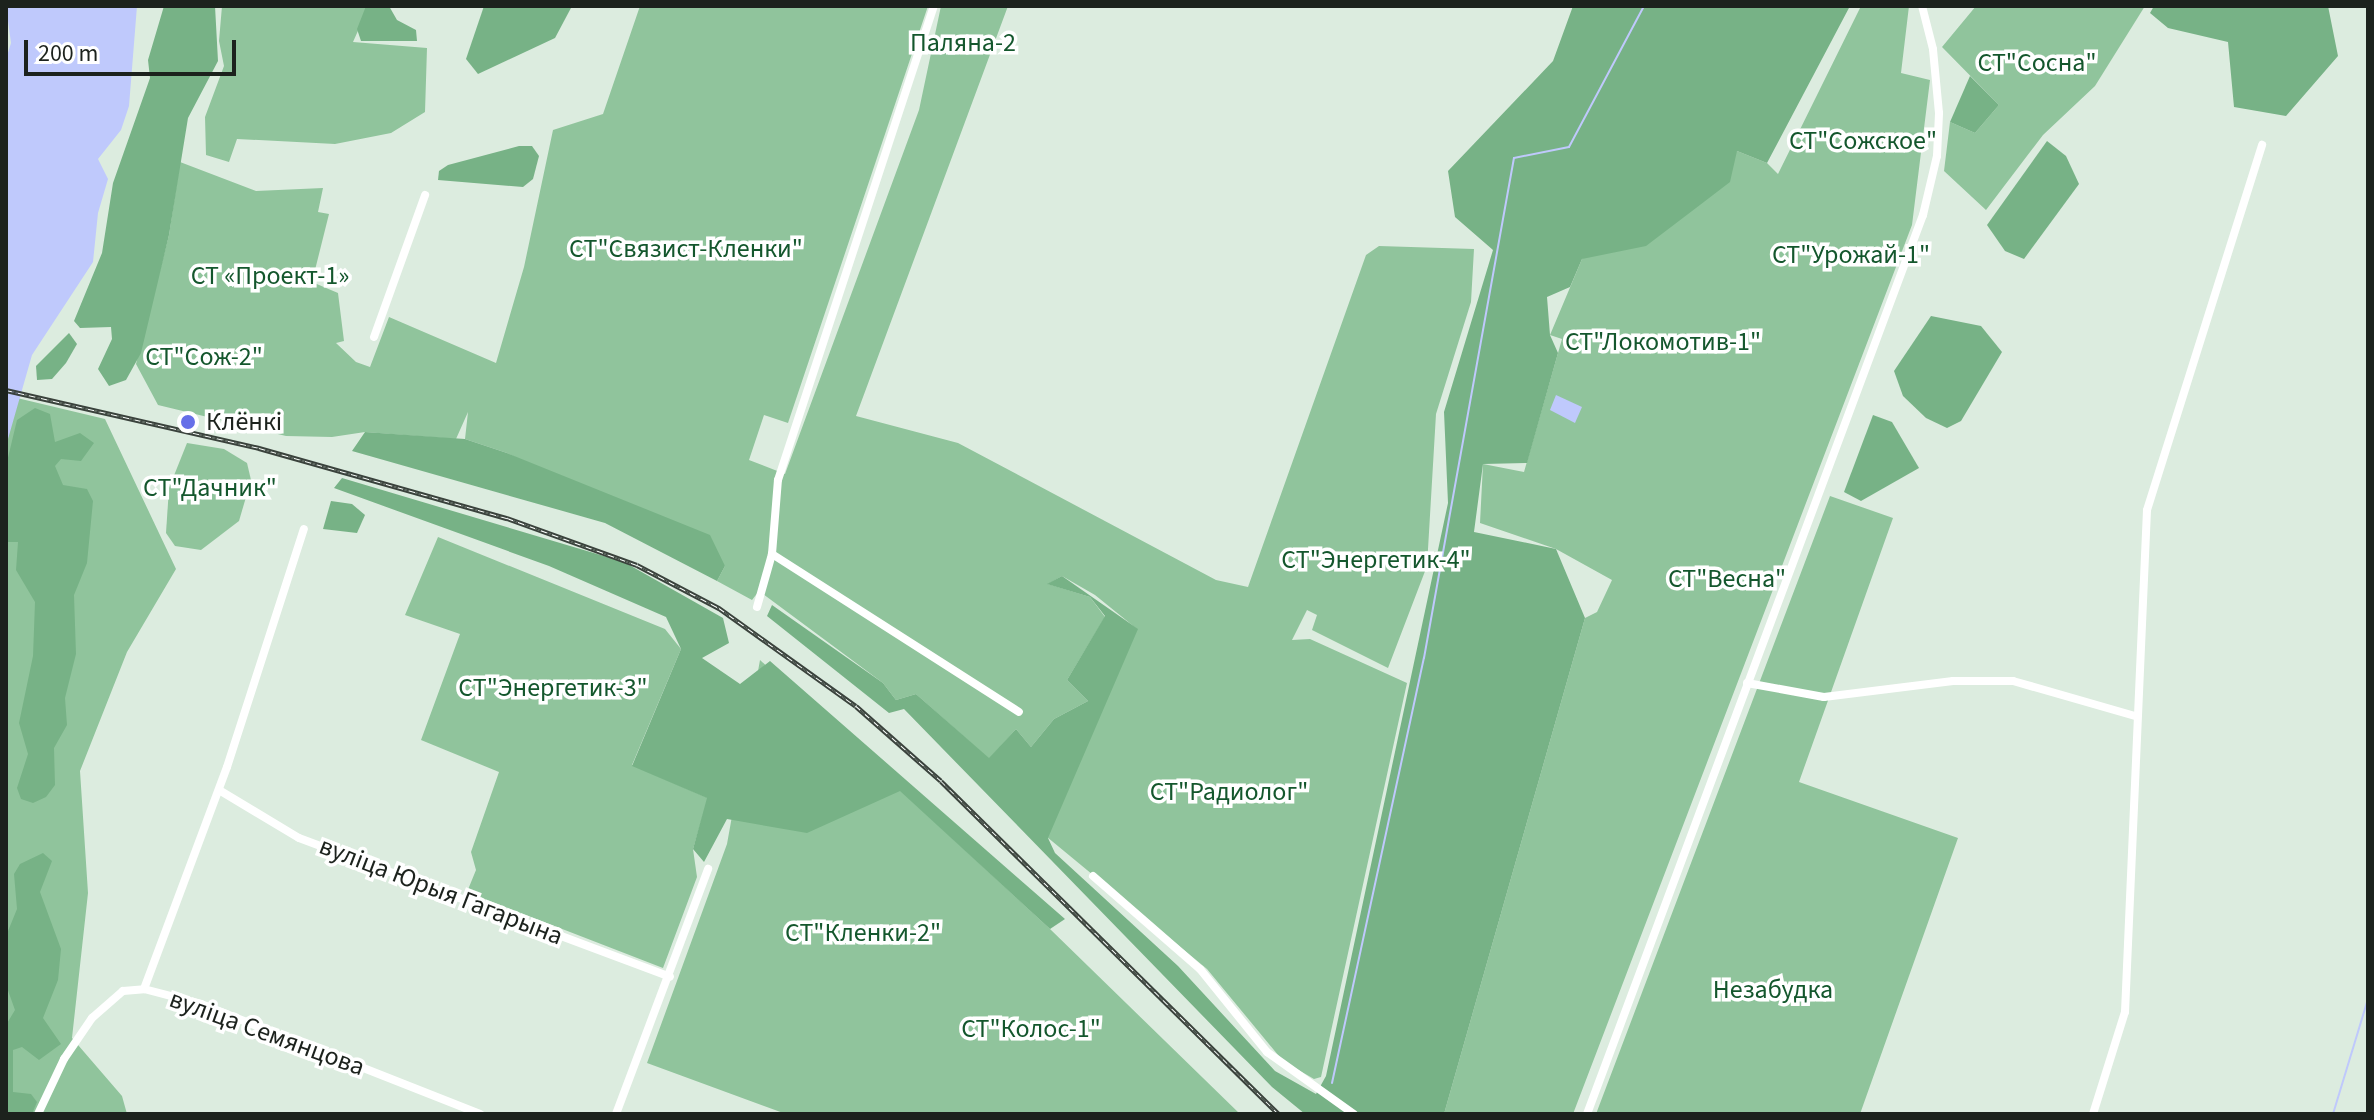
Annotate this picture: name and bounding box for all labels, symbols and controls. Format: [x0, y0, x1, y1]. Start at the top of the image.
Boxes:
scale bar [28, 24, 240, 74]
park label: Паляна-2 [910, 27, 1016, 59]
text: 200 m [38, 36, 98, 71]
park label: СТ"Сосна" [1978, 47, 2096, 79]
park label: СТ"Сожское" [1789, 125, 1937, 157]
park label: СТ"Связист-Кленки" [569, 233, 803, 265]
park label: СТ"Урожай-1" [1772, 239, 1930, 271]
park label: СТ «Проект-1» [191, 260, 349, 292]
park label: СТ"Локомотив-1" [1565, 326, 1761, 358]
park label: СТ"Сож-2" [145, 341, 263, 373]
place label: Клёнкі [206, 406, 282, 438]
marker: Клёнкі [177, 411, 199, 433]
park label: СТ"Дачник" [143, 472, 277, 504]
park label: СТ"Энергетик-4" [1281, 544, 1471, 576]
park label: СТ"Весна" [1668, 563, 1786, 595]
park label: СТ"Энергетик-3" [458, 672, 648, 704]
park label: СТ"Радиолог" [1150, 776, 1308, 808]
street label: вуліца Юрыя Гагарына [315, 830, 567, 952]
park label: СТ"Кленки-2" [785, 917, 941, 949]
park label: Незабудка [1713, 974, 1833, 1006]
street label: вуліца Семянцова [165, 983, 369, 1083]
park label: СТ"Колос-1" [961, 1013, 1101, 1045]

